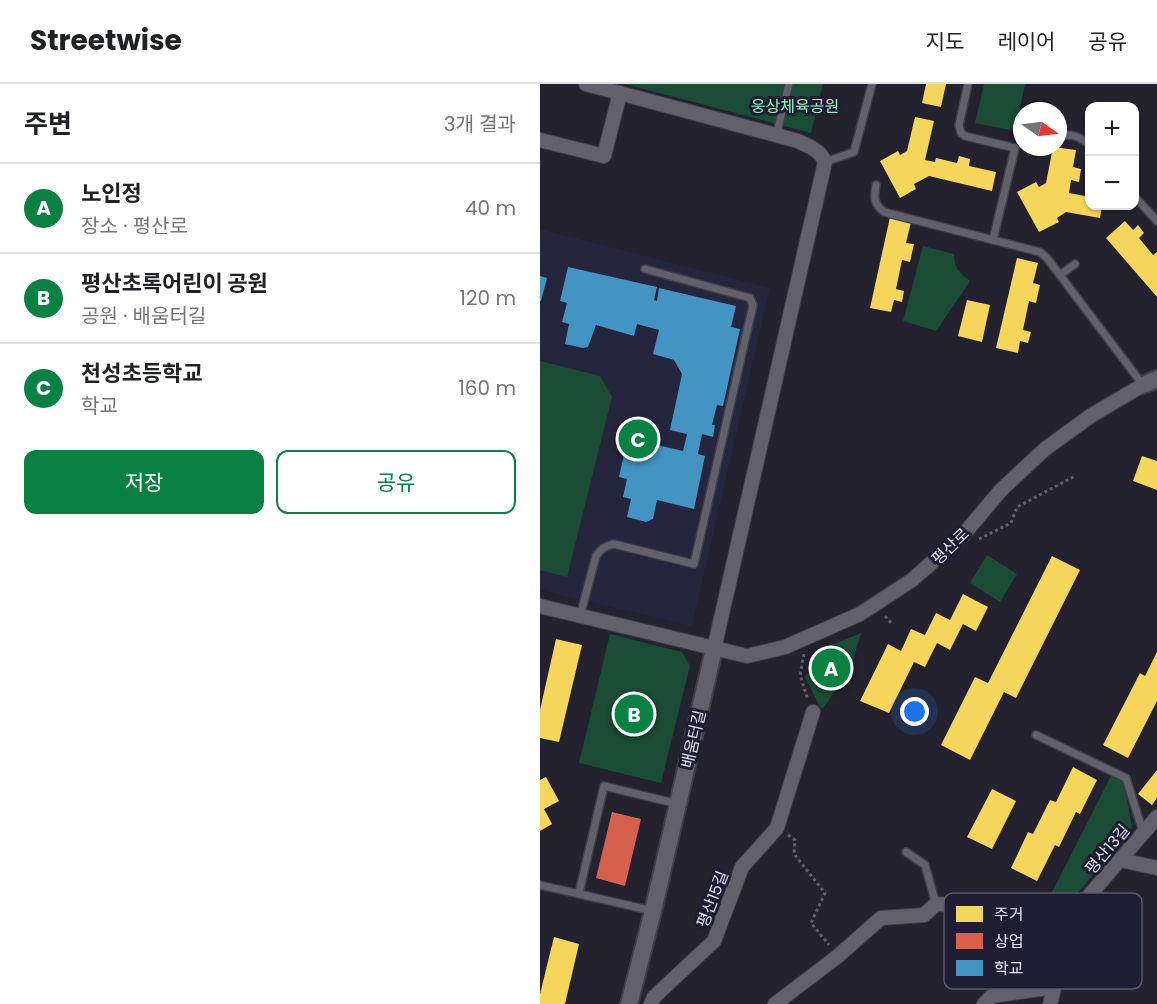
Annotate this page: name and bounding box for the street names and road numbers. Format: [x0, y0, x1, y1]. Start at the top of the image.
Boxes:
street label: 평산로 [926, 523, 974, 570]
street label: 배움터길 [676, 708, 711, 770]
street label: 평산13길 [1080, 819, 1135, 879]
street label: 평산15길 [691, 867, 734, 931]

